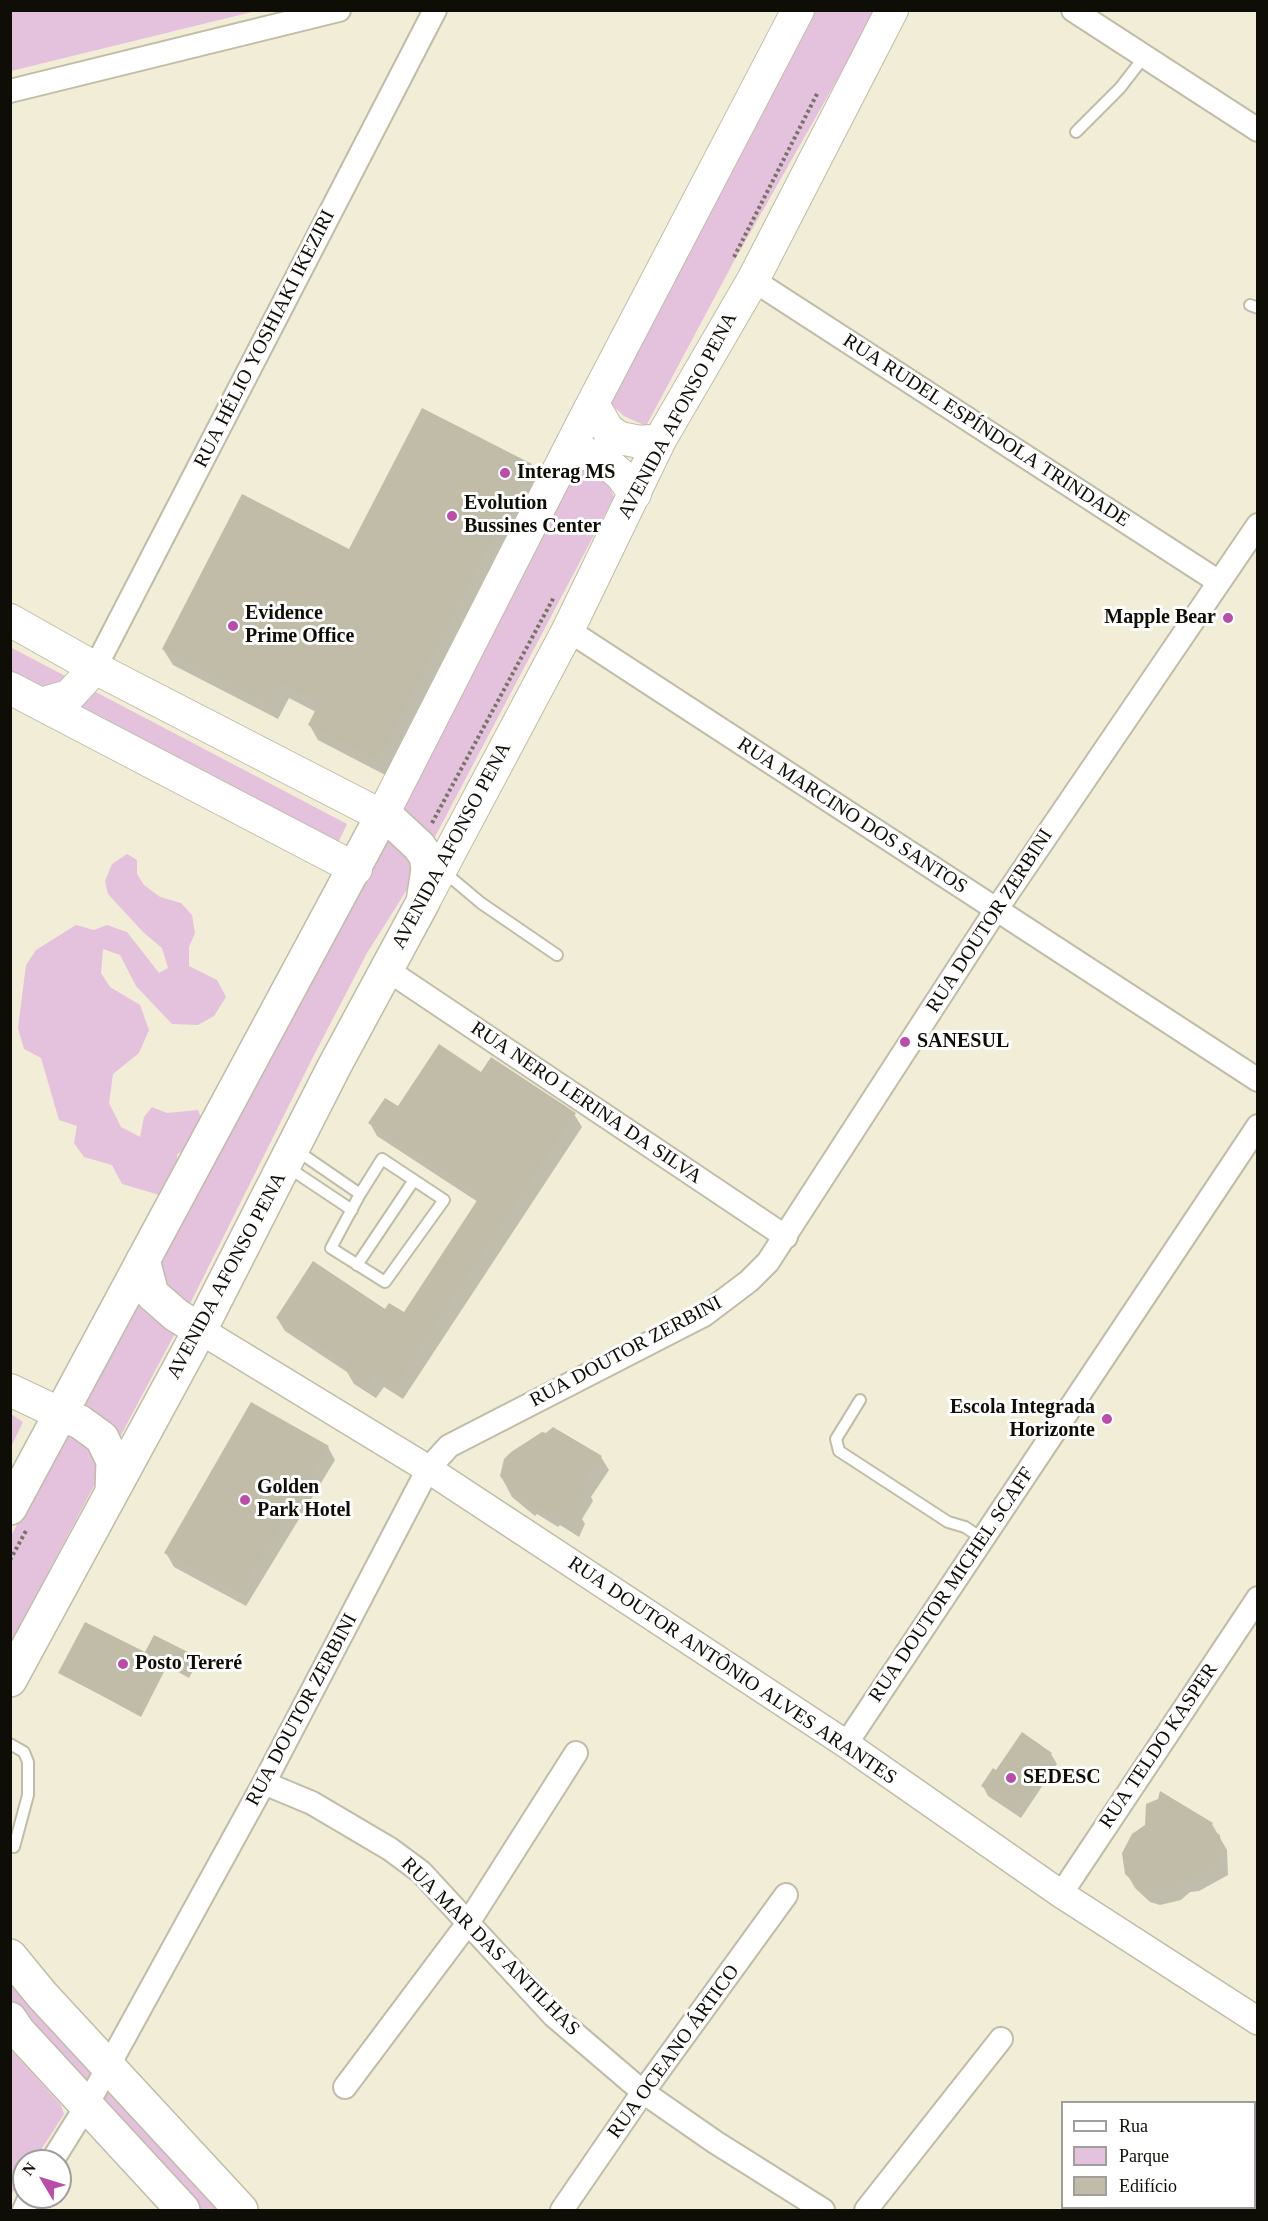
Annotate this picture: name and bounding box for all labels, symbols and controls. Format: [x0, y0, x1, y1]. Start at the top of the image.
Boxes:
street label: RUA HÉLIO YOSHIAKI IKEZIRI [189, 206, 341, 472]
street label: AVENIDA AFONSO PENA [613, 308, 743, 524]
street label: RUA RUDEL ESPÍNDOLA TRINDADE [838, 329, 1134, 533]
place label: Interag MS [517, 461, 615, 485]
marker: Interag MS [498, 466, 512, 480]
place label: Evolution Bussines Center [464, 492, 601, 539]
marker: Evolution Bussines Center [445, 509, 459, 523]
place label: Evidence Prime Office [245, 602, 354, 649]
place label: Mapple Bear [1104, 606, 1216, 630]
marker: Mapple Bear [1221, 611, 1235, 625]
marker: Evidence Prime Office [226, 619, 240, 633]
street label: RUA MARCINO DOS SANTOS [733, 733, 971, 899]
street label: AVENIDA AFONSO PENA [387, 738, 517, 954]
street label: RUA DOUTOR ZERBINI [922, 825, 1058, 1017]
street label: RUA NERO LERINA DA SILVA [466, 1017, 706, 1189]
place label: SANESUL [917, 1030, 1009, 1054]
marker: SANESUL [898, 1035, 912, 1049]
street label: AVENIDA AFONSO PENA [162, 1168, 292, 1384]
street label: RUA DOUTOR ZERBINI [526, 1291, 726, 1413]
place label: Escola Integrada Horizonte [950, 1396, 1095, 1443]
marker: Escola Integrada Horizonte [1100, 1412, 1114, 1426]
street label: RUA DOUTOR MICHEL SCAFF [864, 1463, 1040, 1707]
place label: Golden Park Hotel [257, 1476, 351, 1523]
marker: Golden Park Hotel [238, 1493, 252, 1507]
street label: RUA DOUTOR ANTÔNIO ALVES ARANTES [563, 1552, 901, 1790]
street label: RUA DOUTOR ZERBINI [241, 1610, 363, 1810]
place label: Posto Tereré [135, 1652, 242, 1676]
marker: Posto Tereré [116, 1657, 130, 1671]
street label: RUA TELDO KASPER [1095, 1659, 1223, 1833]
place label: SEDESC [1023, 1766, 1101, 1790]
marker: SEDESC [1004, 1771, 1018, 1785]
street label: RUA MAR DAS ANTILHAS [396, 1853, 584, 2041]
street label: RUA OCEANO ÁRTICO [603, 1960, 745, 2144]
legend [1061, 2101, 1256, 2209]
text: Rua [1119, 2116, 1148, 2136]
text: Parque [1119, 2146, 1169, 2166]
north arrow [12, 2149, 72, 2209]
text: N [19, 2159, 39, 2179]
text: Edifício [1119, 2176, 1177, 2196]

